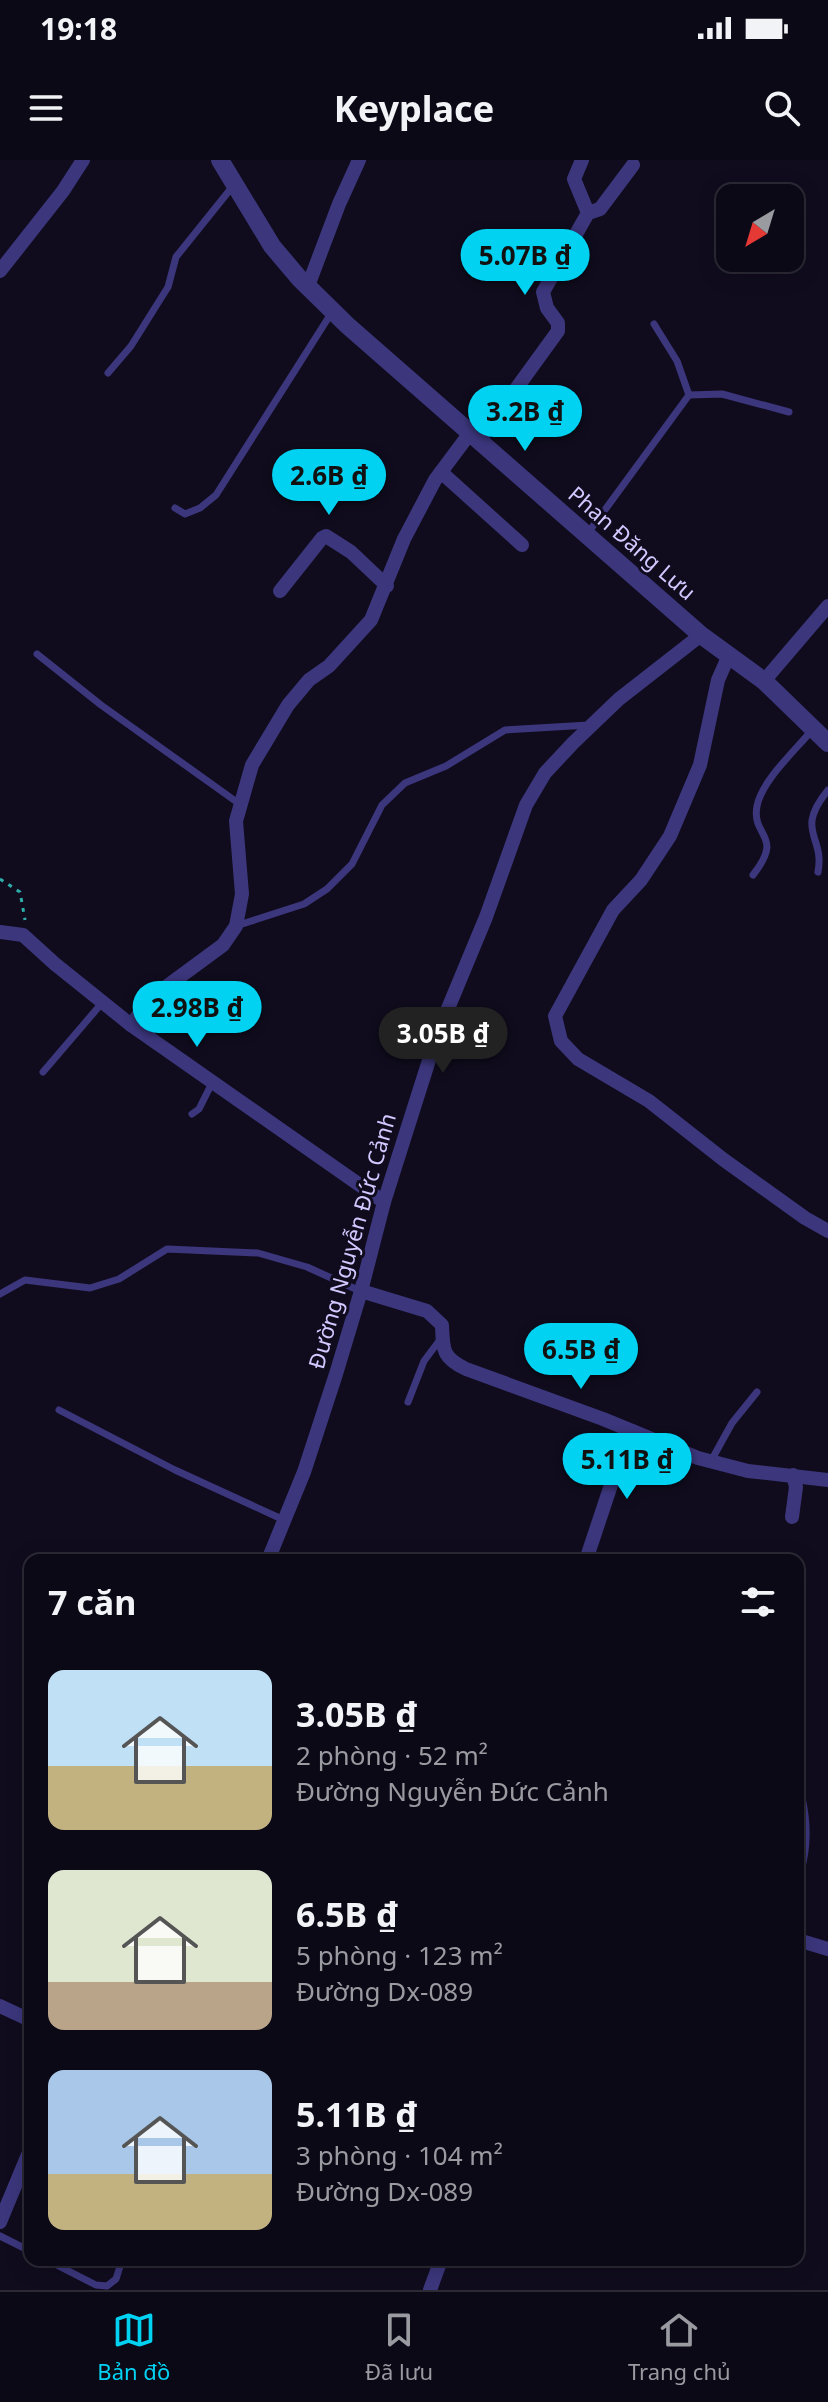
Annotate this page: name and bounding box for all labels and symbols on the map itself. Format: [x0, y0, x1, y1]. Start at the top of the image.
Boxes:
north arrow [716, 184, 804, 272]
pin: 5.07B ₫ [451, 229, 599, 297]
pin: 3.2B ₫ [460, 385, 590, 453]
pin: 2.6B ₫ [264, 449, 394, 517]
street label: Phan Đăng Lưu [563, 479, 703, 606]
pin: 2.98B ₫ [123, 981, 271, 1049]
pin: 3.05B ₫ [369, 1007, 517, 1075]
street label: Đường Nguyễn Đức Cảnh [300, 1109, 402, 1372]
pin: 6.5B ₫ [516, 1323, 646, 1391]
pin: 5.11B ₫ [553, 1433, 701, 1501]

